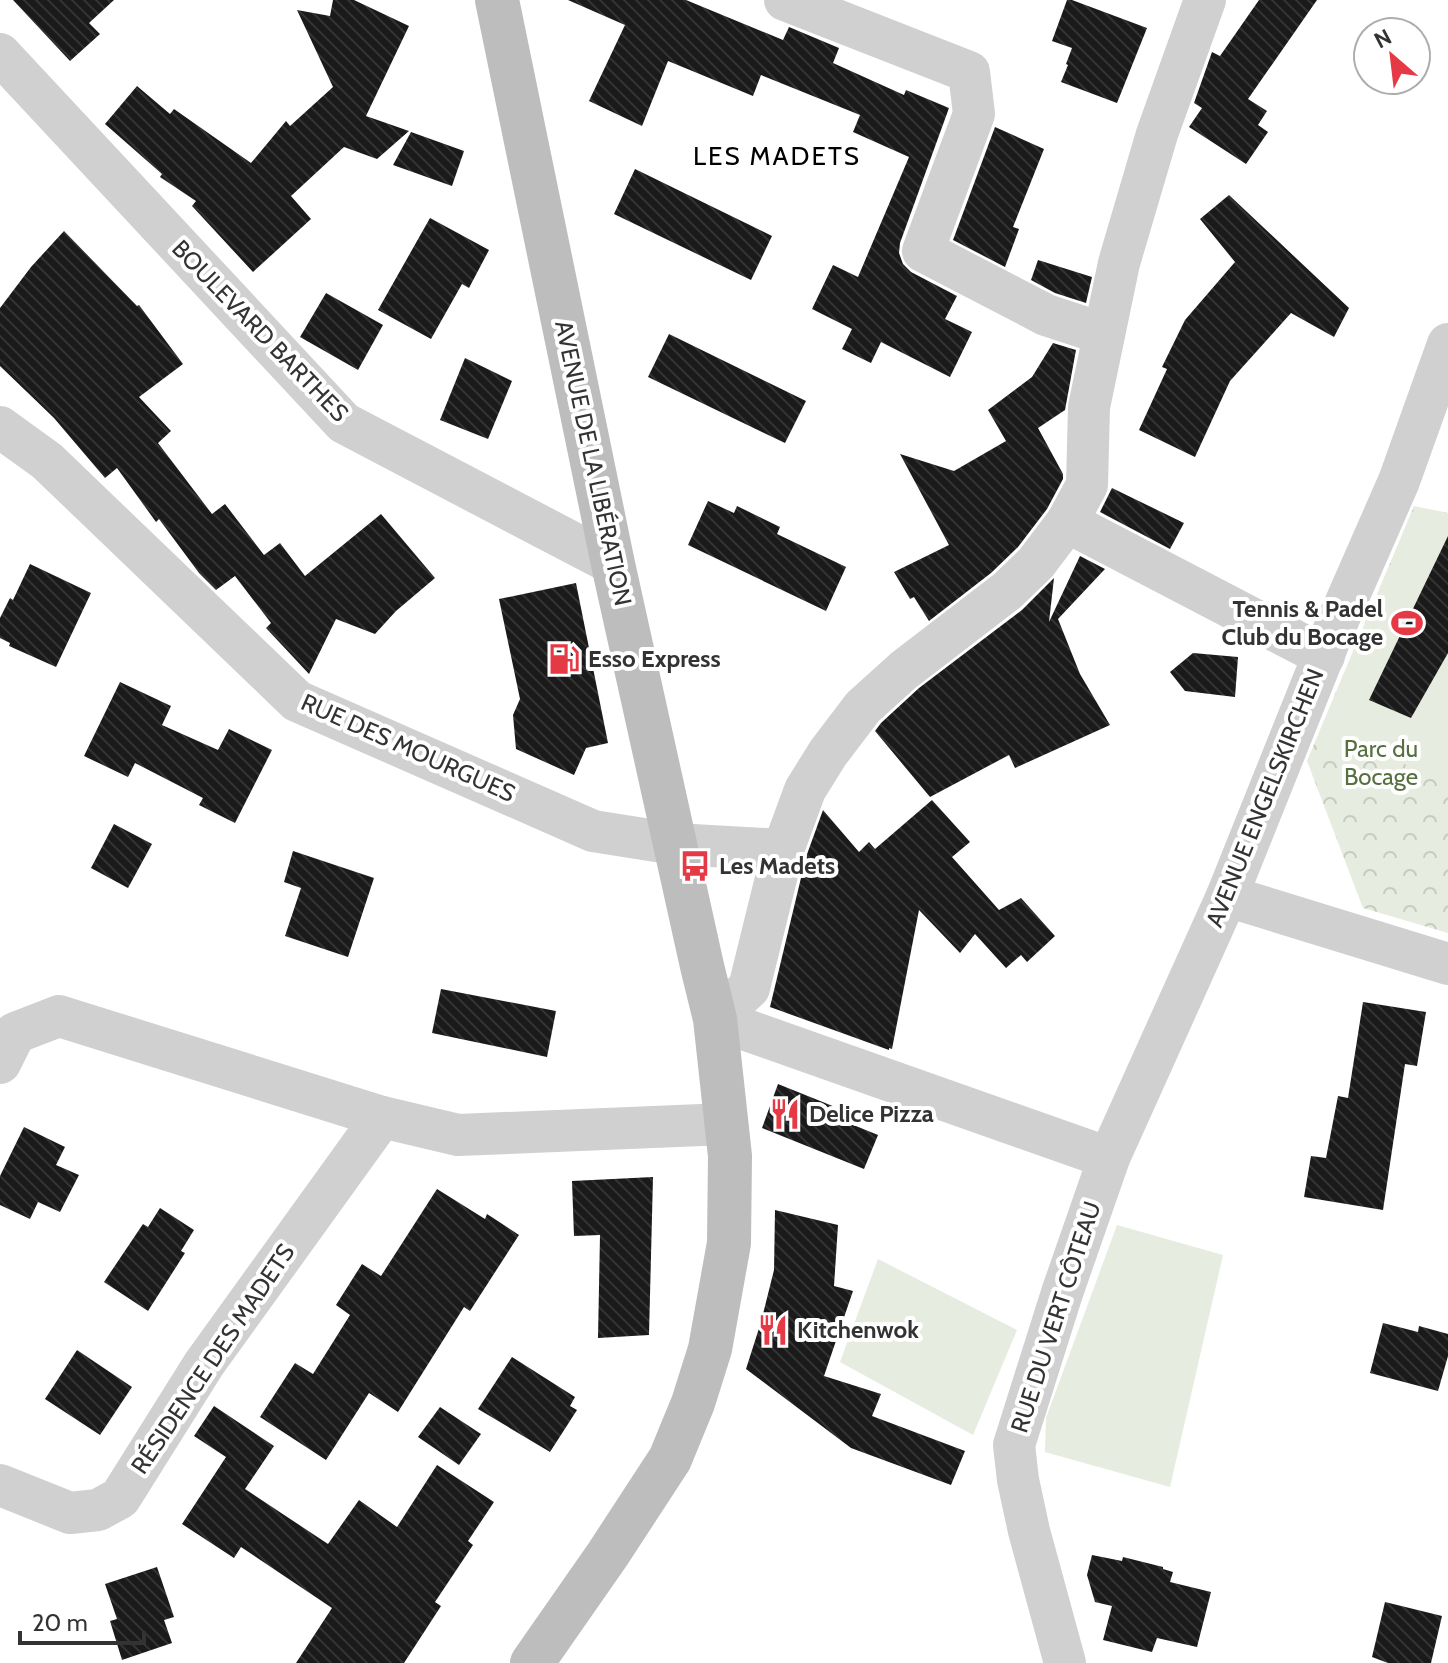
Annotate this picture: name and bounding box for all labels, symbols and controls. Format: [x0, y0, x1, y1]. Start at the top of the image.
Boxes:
north arrow [1352, 16, 1432, 96]
text: N [1370, 23, 1396, 54]
district label: LES MADETS [693, 140, 861, 172]
street label: BOULEVARD BARTHES [166, 234, 355, 428]
street label: AVENUE DE LA LIBÉRATION [549, 318, 638, 608]
place label: Tennis & Padel Club du Bocage [1222, 594, 1383, 651]
sports icon: Tennis & Padel Club du Bocage [1390, 606, 1424, 640]
fuel station icon: Esso Express [547, 642, 581, 676]
place label: Esso Express [588, 644, 721, 673]
street label: AVENUE ENGELSKIRCHEN [1199, 664, 1330, 931]
street label: RUE DES MOURGUES [297, 687, 520, 808]
park label: Parc du Bocage [1344, 734, 1418, 791]
bus stop icon: Les Madets [678, 849, 712, 883]
place label: Les Madets [719, 851, 835, 880]
restaurant icon: Delice Pizza [768, 1097, 802, 1131]
place label: Delice Pizza [809, 1099, 934, 1128]
street label: RUE DU VERT CÔTEAU [1004, 1198, 1107, 1436]
street label: RÉSIDENCE DES MADETS [125, 1238, 300, 1479]
restaurant icon: Kitchenwok [756, 1313, 790, 1347]
place label: Kitchenwok [797, 1315, 919, 1344]
scale bar [20, 1595, 144, 1645]
text: 20 m [32, 1608, 88, 1637]

